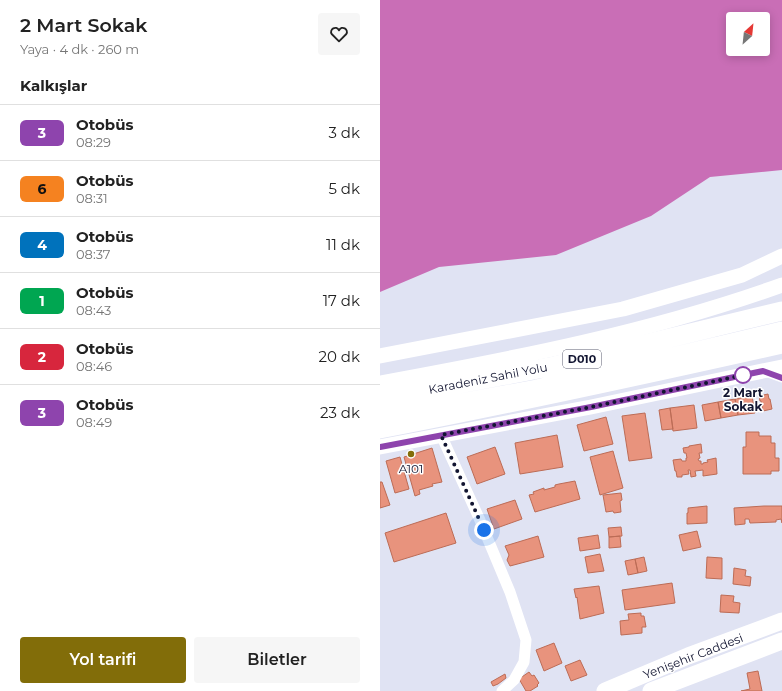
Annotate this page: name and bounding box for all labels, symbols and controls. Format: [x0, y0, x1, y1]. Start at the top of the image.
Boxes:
north arrow [726, 12, 770, 56]
map controls [726, 12, 770, 56]
button: heart [318, 13, 360, 55]
text: 2 Mart Sokak [20, 14, 147, 37]
text: Yaya · 4 dk · 260 m [20, 41, 139, 57]
text: Kalkışlar [20, 76, 87, 95]
text: Otobüs [76, 115, 133, 134]
text: 3 dk [328, 123, 360, 142]
text: 3 [38, 124, 46, 142]
text: 08:29 [76, 134, 111, 150]
text: Otobüs [76, 171, 133, 190]
text: 5 dk [328, 179, 360, 198]
text: 6 [38, 180, 46, 198]
text: 08:31 [76, 190, 108, 206]
text: Otobüs [76, 227, 133, 246]
text: 11 dk [326, 235, 360, 254]
text: 4 [37, 236, 47, 254]
text: 08:37 [76, 246, 110, 262]
text: Otobüs [76, 283, 133, 302]
text: 17 dk [323, 291, 360, 310]
text: 1 [39, 292, 45, 310]
text: 08:43 [76, 302, 111, 318]
text: Otobüs [76, 339, 133, 358]
text: 20 dk [319, 347, 360, 366]
text: 2 [38, 348, 46, 366]
road number: D010 [563, 350, 601, 368]
text: 08:46 [76, 358, 112, 374]
street label: Karadeniz Sahil Yolu [427, 359, 549, 397]
marker: 2 Mart Sokak [734, 366, 752, 384]
place label: 2 Mart Sokak [723, 385, 764, 414]
text: Otobüs [76, 395, 133, 414]
text: 23 dk [320, 403, 360, 422]
text: 3 [38, 404, 46, 422]
text: 08:49 [76, 414, 112, 430]
marker: A101 [406, 449, 416, 459]
place label: A101 [399, 461, 423, 476]
your location [474, 520, 494, 540]
street label: Yenişehir Caddesi [641, 630, 745, 682]
button: Yol tarifi [20, 637, 186, 683]
button: Biletler [194, 637, 360, 683]

